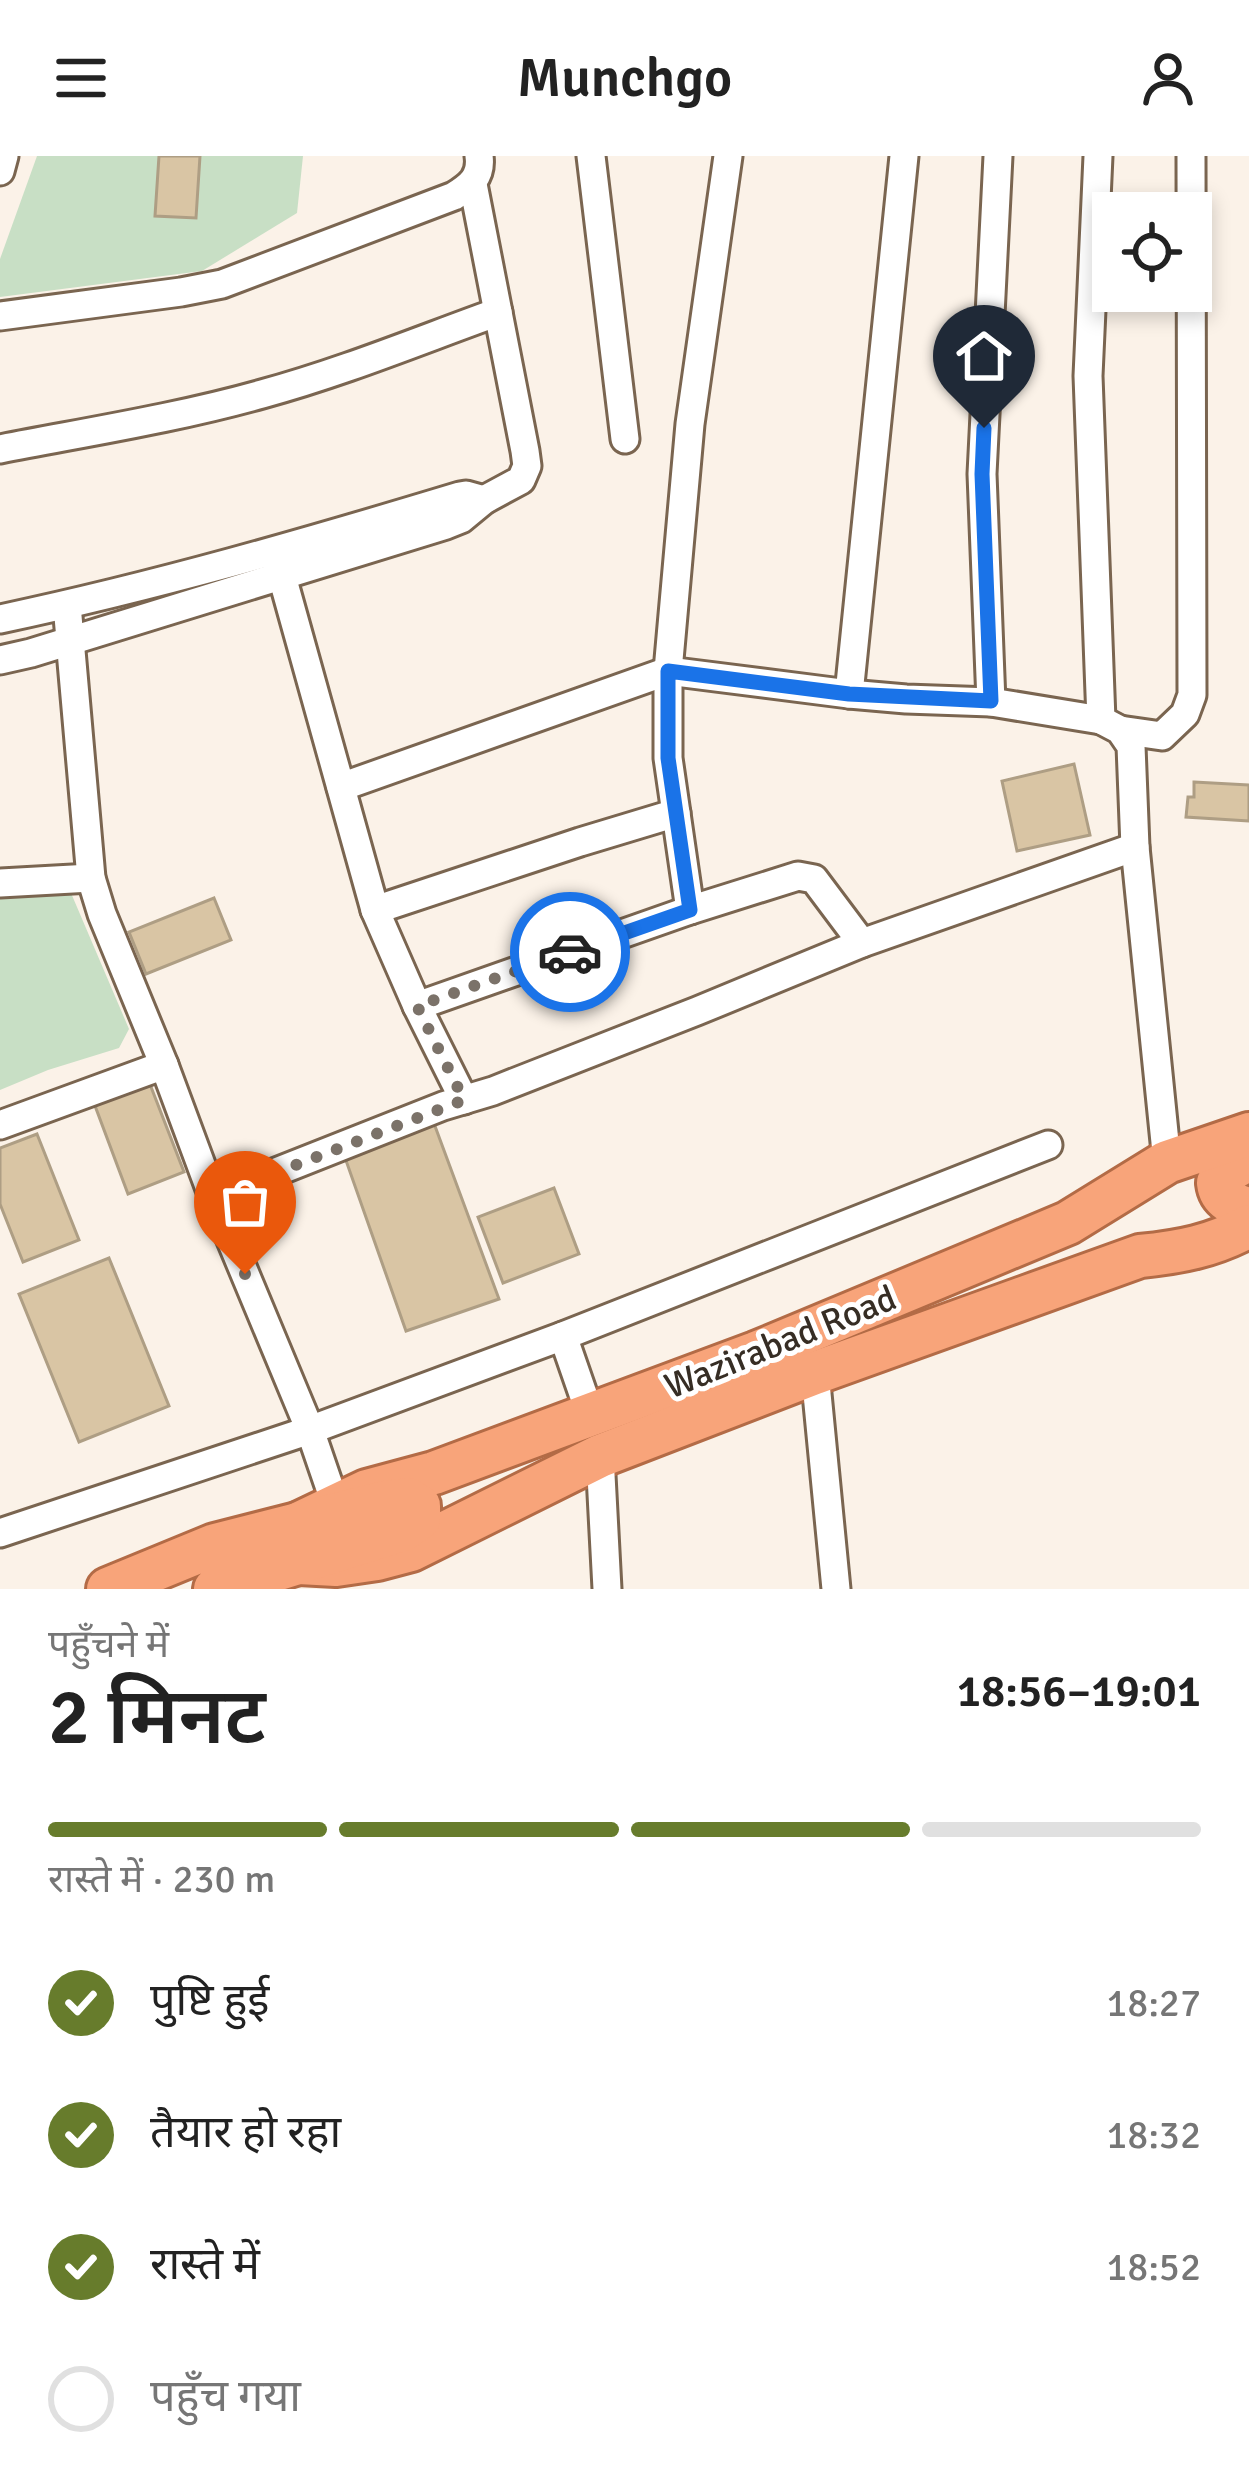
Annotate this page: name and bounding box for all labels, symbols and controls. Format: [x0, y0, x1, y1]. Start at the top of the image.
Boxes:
icon: menu [48, 45, 114, 111]
text: Munchgo [517, 45, 732, 112]
icon: person [1135, 45, 1201, 111]
map controls [1092, 192, 1212, 312]
button: locate [1092, 192, 1212, 312]
pin [933, 305, 1035, 428]
icon: home [951, 323, 1017, 389]
courier [510, 892, 630, 1012]
icon: car [537, 919, 603, 985]
pin [194, 1151, 296, 1274]
icon: bag [212, 1169, 278, 1235]
street label: Wazirabad Road [658, 1275, 903, 1409]
text: पहुँचने में [48, 1620, 169, 1668]
text: 18:56–19:01 [957, 1664, 1201, 1719]
text: 2 मिनट [48, 1670, 266, 1766]
text: रास्ते में · 230 m [48, 1855, 275, 1903]
icon: check [48, 1970, 114, 2036]
text: पुष्टि हुई [150, 1973, 269, 2028]
text: 18:27 [1106, 1979, 1201, 2027]
icon: check [48, 2102, 114, 2168]
text: तैयार हो रहा [150, 2105, 341, 2160]
text: 18:32 [1106, 2111, 1201, 2159]
icon: check [48, 2234, 114, 2300]
text: रास्ते में [150, 2237, 260, 2292]
text: 18:52 [1106, 2243, 1201, 2291]
text: पहुँच गया [150, 2369, 301, 2424]

